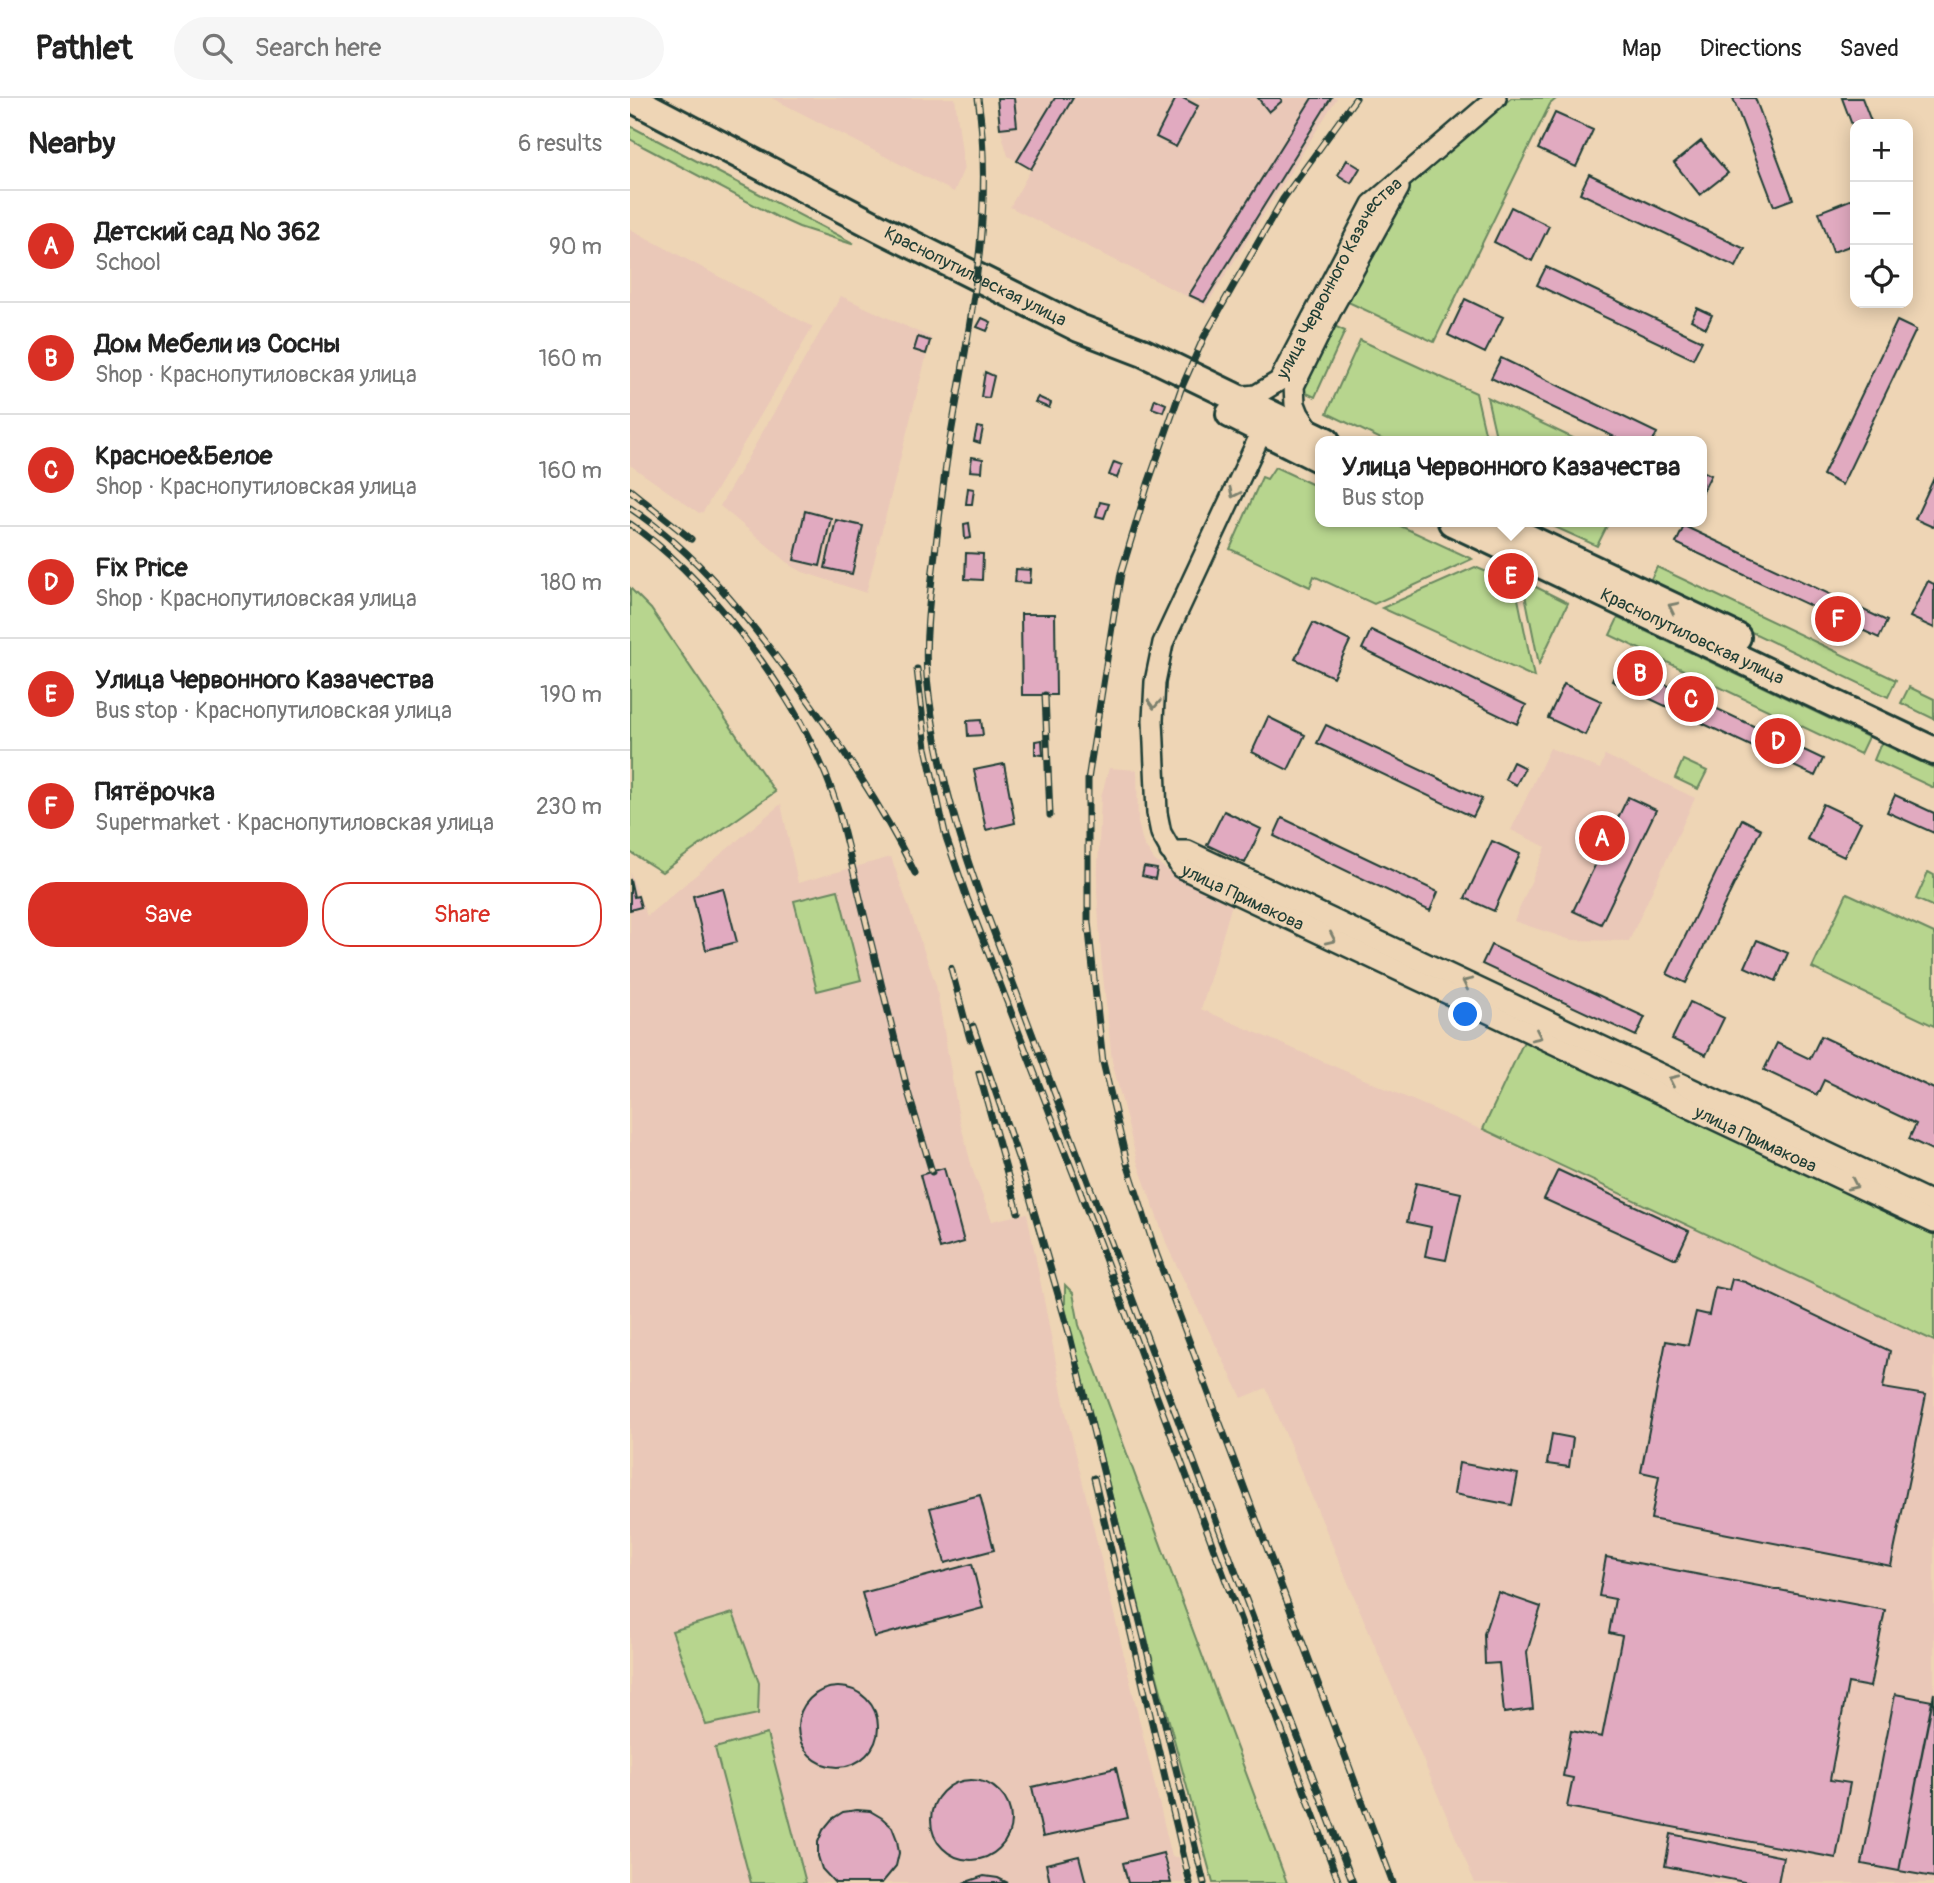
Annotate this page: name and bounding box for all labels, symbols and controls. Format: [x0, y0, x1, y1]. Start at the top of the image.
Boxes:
search box [174, 17, 664, 80]
text: Pathlet [35, 28, 132, 69]
icon: search [198, 29, 236, 67]
text: Search here [254, 32, 381, 64]
text: Map [1622, 34, 1662, 63]
text: Directions [1700, 34, 1801, 63]
text: Saved [1839, 34, 1899, 63]
map controls [1850, 119, 1913, 308]
button: + [1850, 119, 1913, 182]
text: Nearby [28, 125, 115, 162]
text: 6 results [518, 129, 602, 158]
street label: улица Червонного Казачества [1271, 172, 1407, 384]
button: − [1850, 182, 1913, 245]
text: Детский сад № 362 [95, 216, 321, 248]
street label: Краснопутиловская улица [880, 222, 1070, 332]
text: A [44, 232, 58, 261]
text: 90 m [549, 232, 602, 261]
button: locate [1850, 245, 1913, 308]
text: School [95, 248, 161, 277]
text: Дом Мебели из Сосны [95, 328, 340, 360]
text: B [44, 344, 58, 373]
text: 160 m [538, 344, 602, 373]
text: Shop · Краснопутиловская улица [95, 360, 417, 389]
popup [1315, 436, 1707, 527]
text: Красное&Белое [95, 440, 272, 472]
text: Улица Червонного Казачества [1342, 451, 1680, 483]
text: C [44, 456, 58, 485]
text: 160 m [538, 456, 602, 485]
text: Shop · Краснопутиловская улица [95, 472, 417, 501]
text: Bus stop [1342, 483, 1424, 512]
one-way arrow [1228, 486, 1242, 498]
pin: E [1488, 550, 1534, 602]
text: Fix Price [95, 552, 188, 584]
text: D [44, 568, 58, 597]
text: 180 m [540, 568, 602, 597]
street label: Краснопутиловская улица [1596, 583, 1788, 690]
text: Shop · Краснопутиловская улица [95, 584, 417, 613]
pin: F [1815, 593, 1861, 645]
one-way arrow [1668, 602, 1680, 616]
pin: B [1617, 647, 1663, 699]
text: Улица Червонного Казачества [95, 664, 434, 696]
pin: C [1668, 673, 1714, 725]
text: E [45, 680, 57, 709]
text: 190 m [540, 680, 602, 709]
text: Bus stop · Краснопутиловская улица [95, 696, 452, 725]
one-way arrow [1147, 699, 1162, 710]
pin: D [1755, 715, 1801, 767]
text: Пятёрочка [95, 776, 215, 808]
text: F [44, 792, 58, 821]
text: 230 m [536, 792, 602, 821]
text: Supermarket · Краснопутиловская улица [95, 808, 494, 837]
pin: A [1579, 812, 1625, 864]
street label: улица Примакова [1177, 859, 1307, 936]
button: Save [28, 882, 308, 947]
button: Share [322, 882, 602, 947]
one-way arrow [1324, 930, 1336, 944]
one-way arrow [1462, 977, 1474, 991]
your location [1448, 997, 1482, 1031]
one-way arrow [1530, 1027, 1542, 1041]
one-way arrow [1668, 1075, 1680, 1089]
street label: улица Примакова [1690, 1100, 1820, 1178]
one-way arrow [1846, 1177, 1859, 1191]

